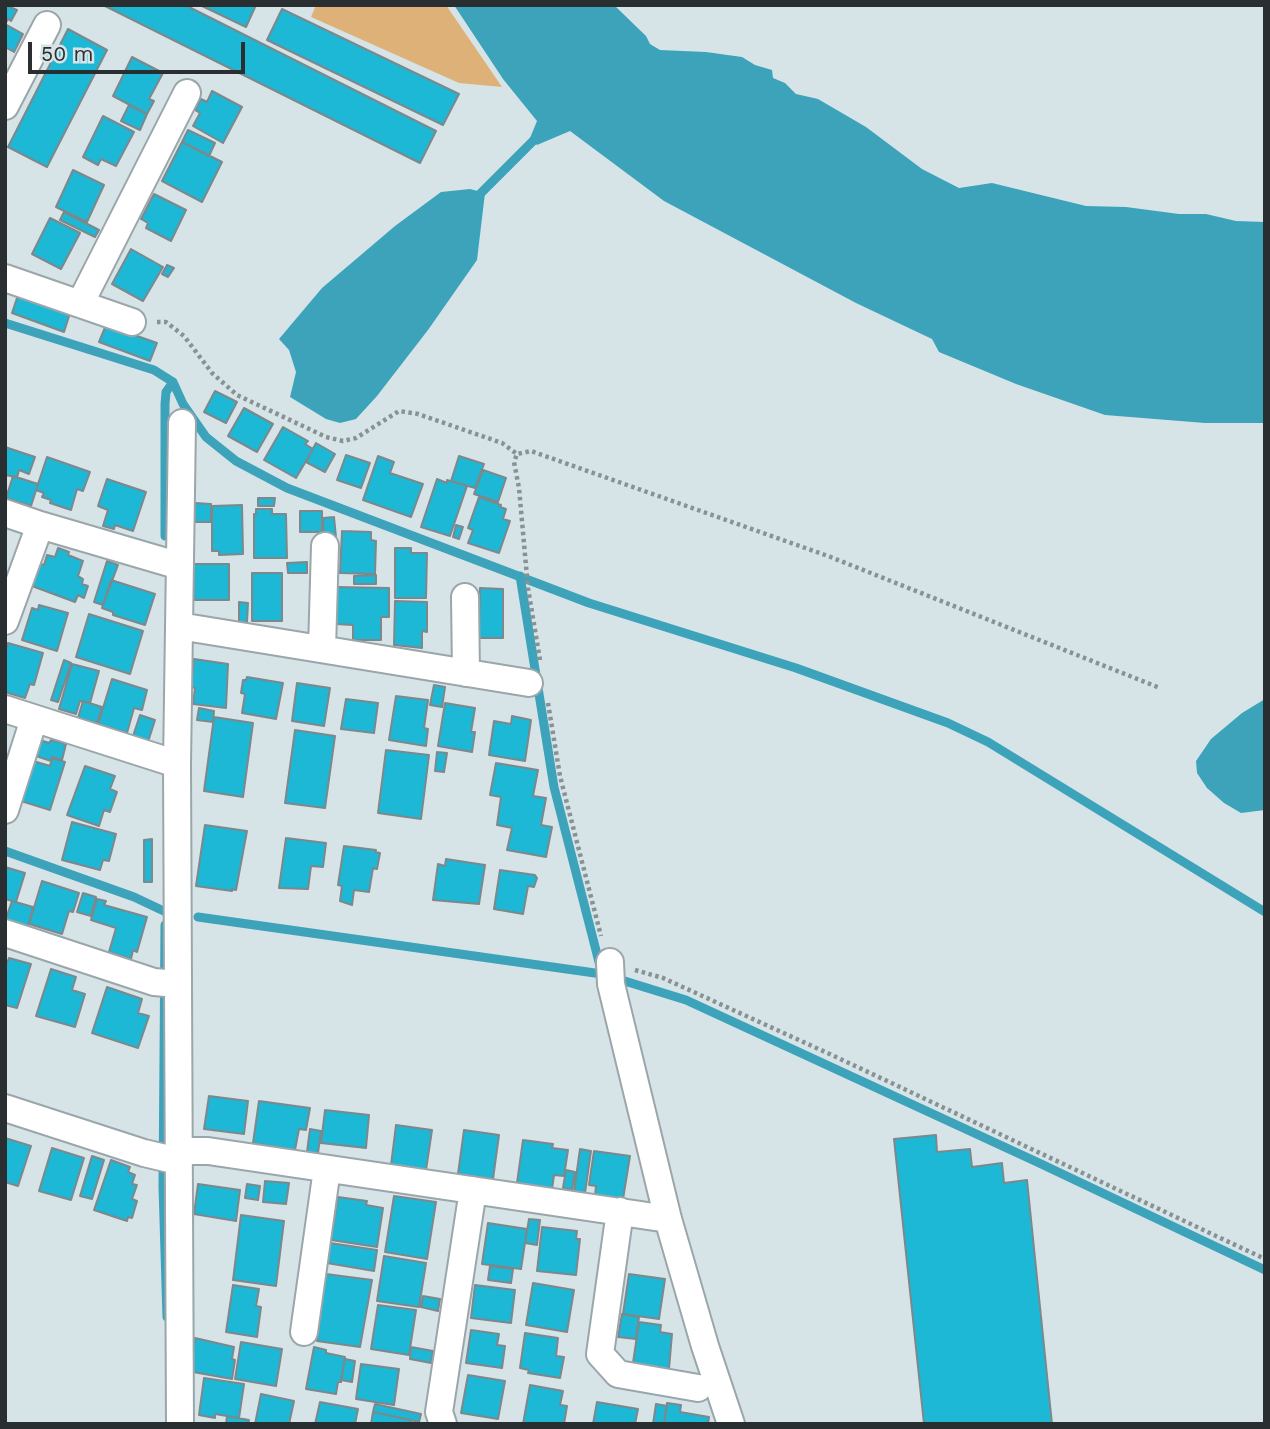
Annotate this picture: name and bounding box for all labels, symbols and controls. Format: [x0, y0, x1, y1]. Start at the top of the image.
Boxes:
scale bar [32, 28, 248, 72]
text: 50 m [41, 41, 93, 66]

